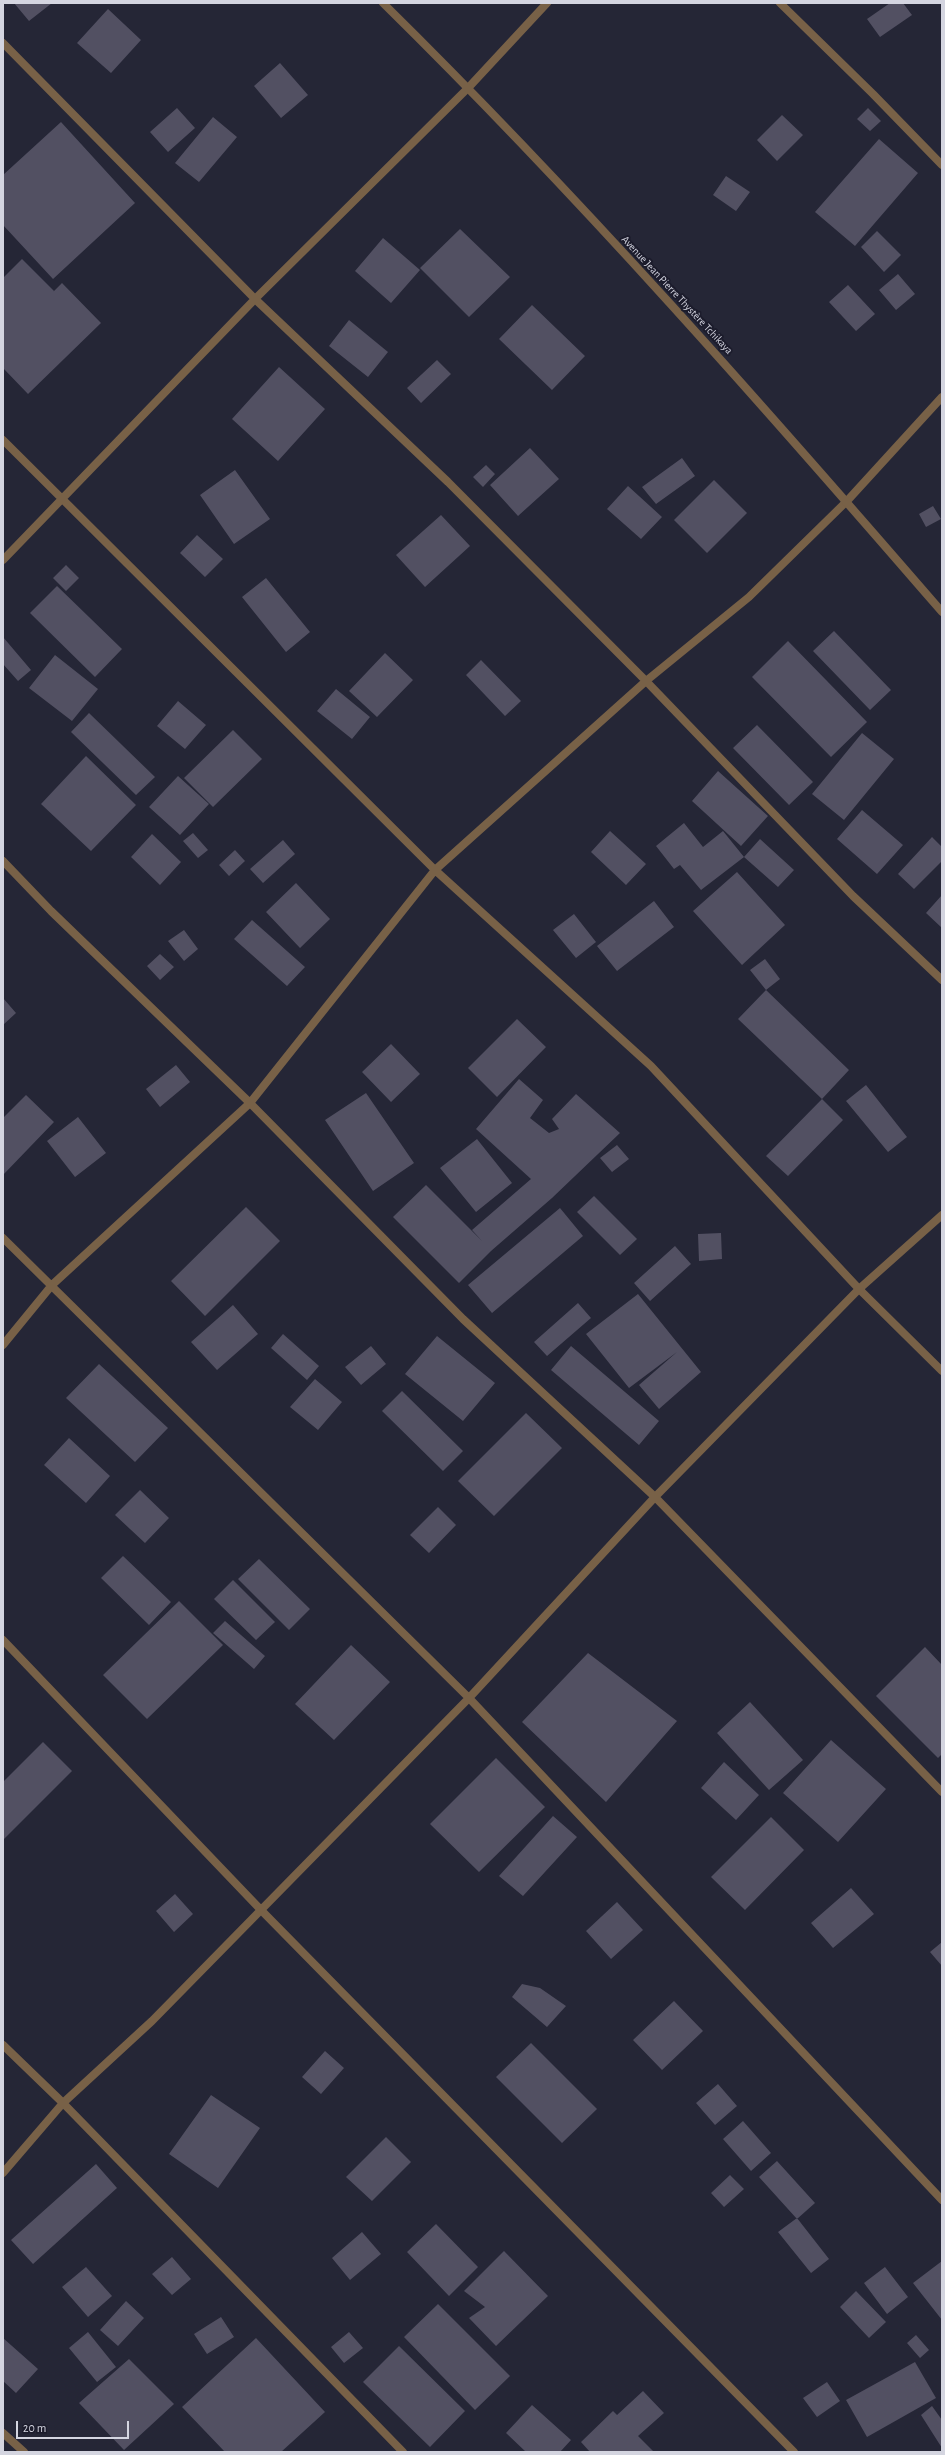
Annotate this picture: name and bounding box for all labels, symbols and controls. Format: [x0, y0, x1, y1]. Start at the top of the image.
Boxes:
street label: Avenue Jean Pierre Thystère Tchikaya [619, 233, 735, 357]
scale bar [18, 2413, 131, 2439]
text: 20 m [23, 2422, 46, 2434]

